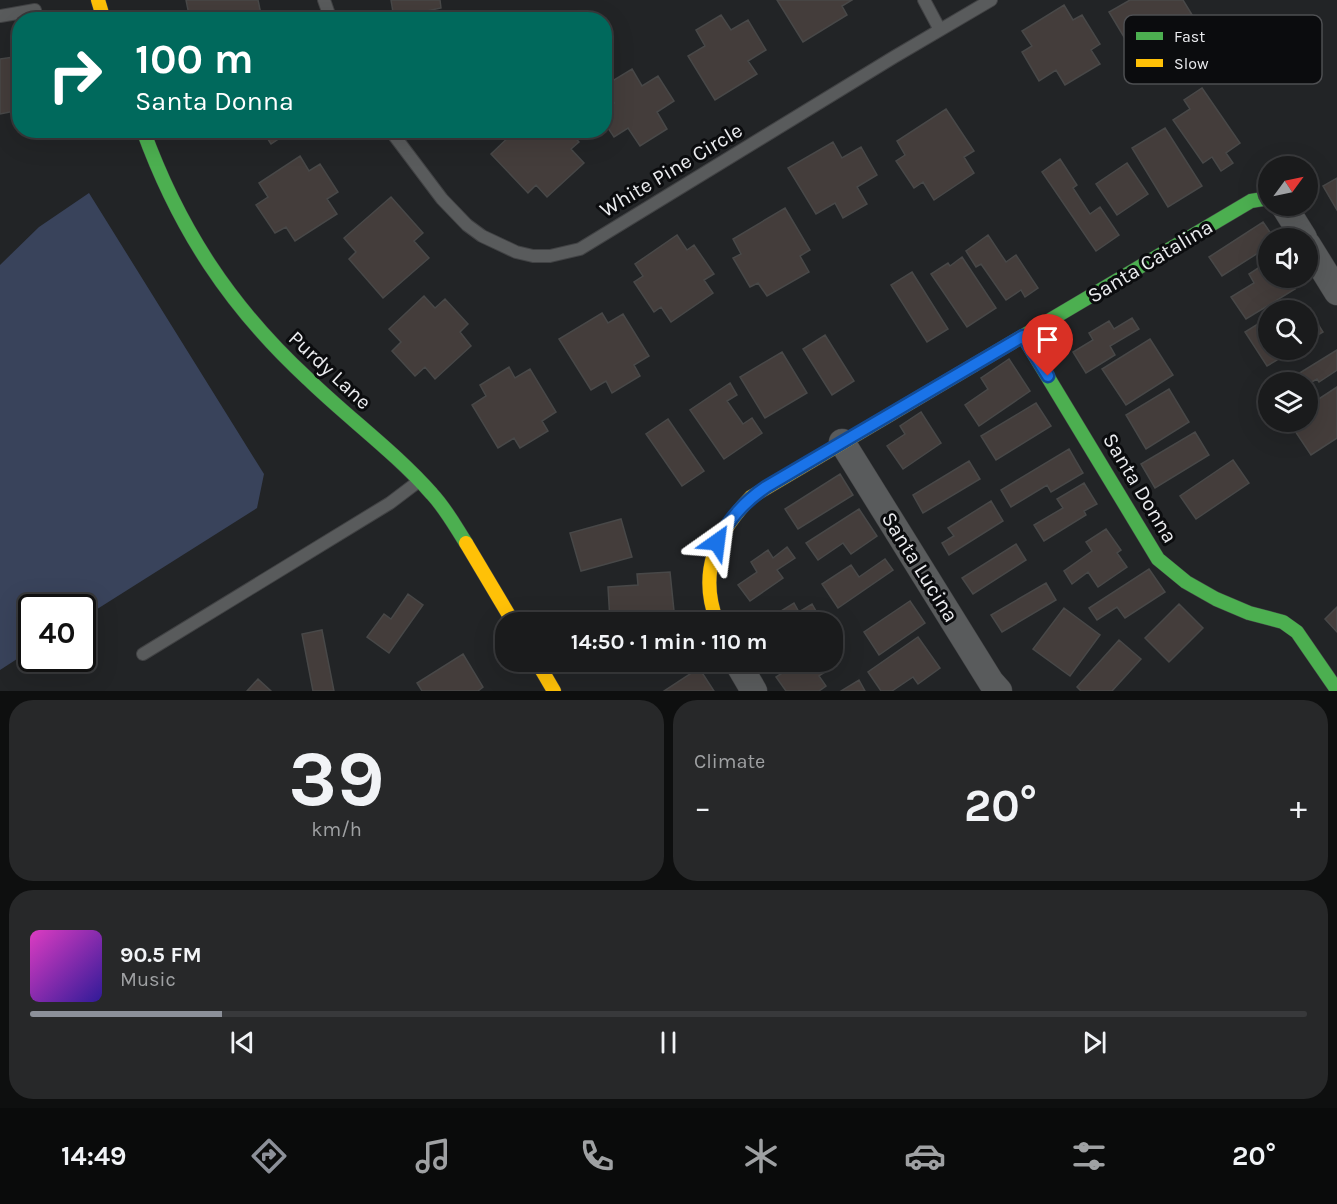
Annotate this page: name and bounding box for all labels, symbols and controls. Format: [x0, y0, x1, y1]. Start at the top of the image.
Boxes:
legend [1124, 15, 1322, 84]
text: Fast [1174, 27, 1205, 46]
text: 100 m [135, 34, 254, 84]
icon: right [36, 36, 114, 114]
text: Slow [1174, 54, 1209, 73]
text: Santa Donna [135, 85, 294, 117]
street label: White Pine Circle [595, 118, 747, 222]
north arrow [1258, 156, 1318, 216]
map controls [1258, 156, 1318, 432]
street label: Santa Catalina [1083, 214, 1217, 308]
button: sound [1258, 228, 1318, 288]
button: search [1258, 300, 1318, 360]
pin [1022, 314, 1073, 376]
icon: arrive [1031, 323, 1064, 356]
street label: Purdy Lane [284, 326, 376, 414]
button: layers [1258, 372, 1318, 432]
street label: Santa Donna [1098, 429, 1182, 547]
street label: Santa Lucina [877, 508, 963, 626]
position arrow [685, 510, 749, 574]
speed limit sign: 40 [18, 594, 96, 672]
text: 14:50 · 1 min · 110 m [571, 629, 767, 655]
text: 39 [288, 733, 385, 825]
text: Climate [694, 750, 765, 773]
text: 20° [964, 780, 1037, 832]
text: − [694, 788, 711, 826]
text: + [1290, 788, 1307, 826]
text: km/h [311, 818, 362, 841]
text: 90.5 FM [120, 942, 202, 968]
text: Music [120, 968, 176, 991]
icon: previous [226, 1026, 259, 1059]
icon: pause [652, 1026, 685, 1059]
icon: next [1078, 1026, 1111, 1059]
icon: directions [248, 1135, 290, 1177]
icon: music [412, 1135, 454, 1177]
icon: phone [576, 1135, 618, 1177]
icon: climate [740, 1135, 782, 1177]
icon: car [904, 1135, 946, 1177]
icon: filters [1068, 1135, 1110, 1177]
text: 14:49 [61, 1140, 126, 1172]
text: 20° [1232, 1140, 1276, 1172]

